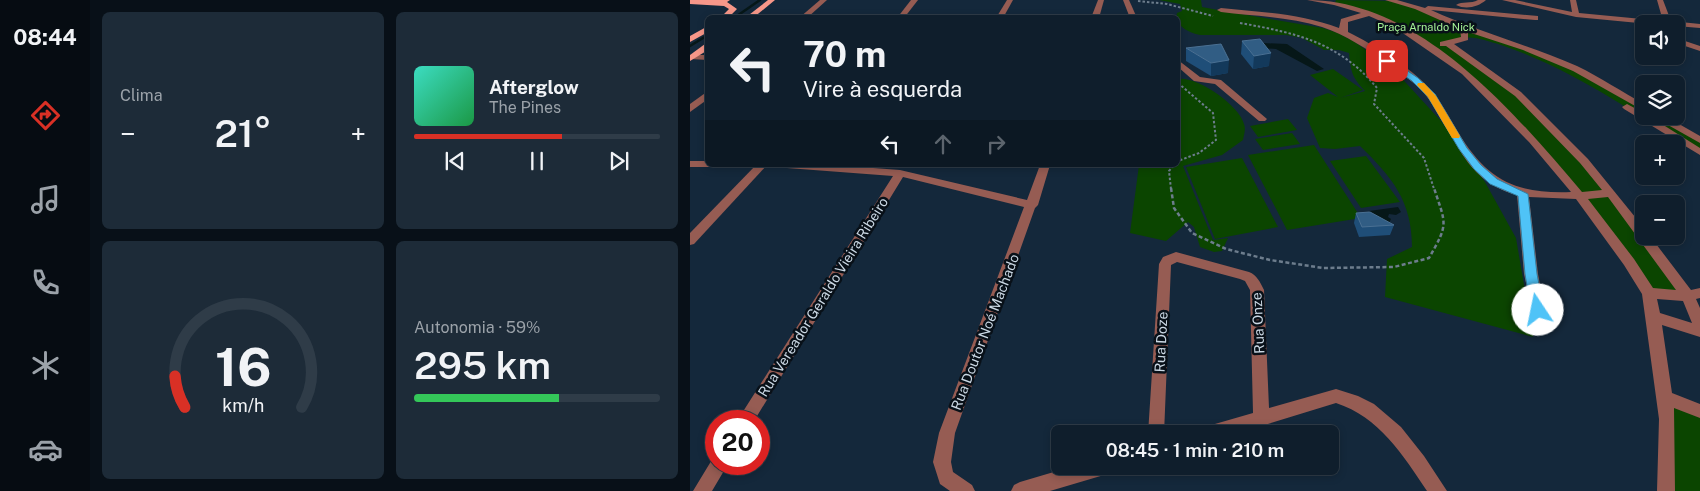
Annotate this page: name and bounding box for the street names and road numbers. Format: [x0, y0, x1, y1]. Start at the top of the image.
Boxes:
street label: Rua Vereador Geraldo Vieira Ribeiro [755, 194, 891, 400]
street label: Rua Doutor Noé Machado [948, 252, 1022, 412]
street label: Rua Onze [1248, 292, 1268, 354]
street label: Rua Doze [1151, 311, 1171, 373]

